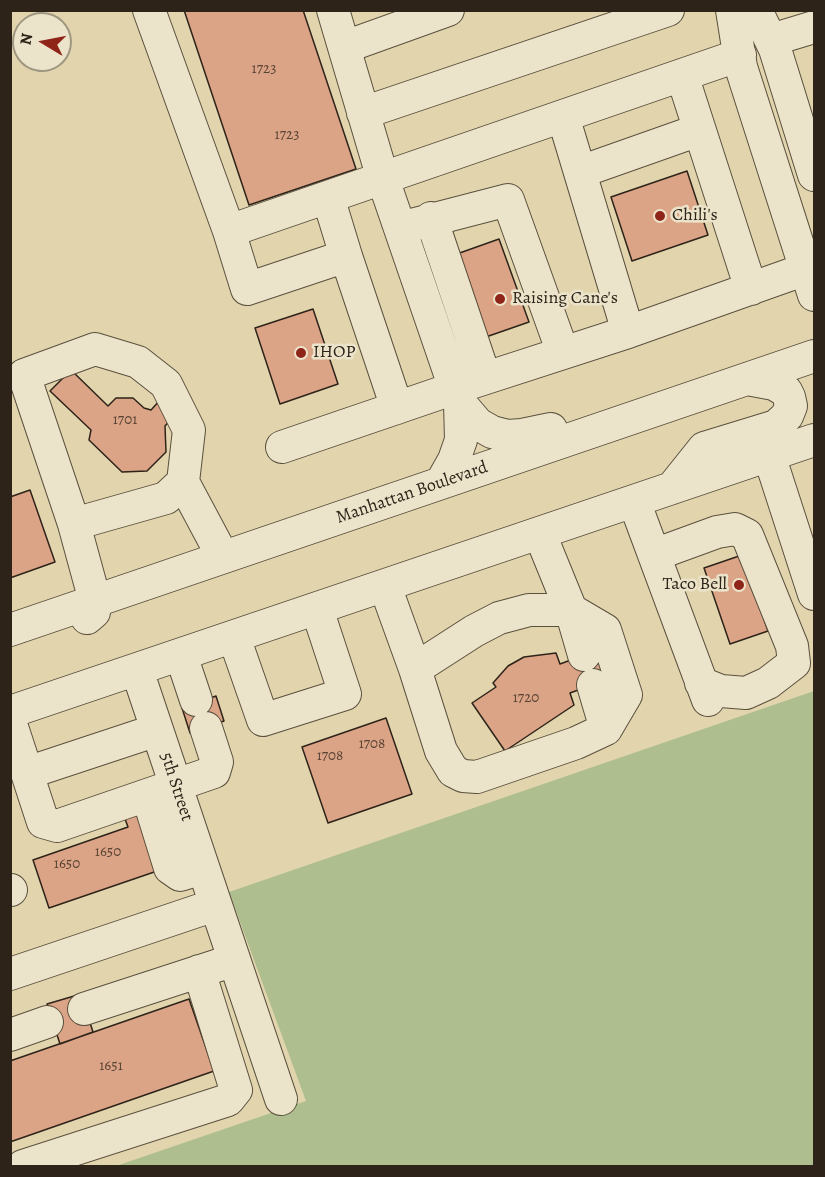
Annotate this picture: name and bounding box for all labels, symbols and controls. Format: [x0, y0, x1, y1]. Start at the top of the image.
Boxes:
north arrow [12, 12, 72, 72]
text: N [14, 32, 38, 47]
house number: 1723 [252, 60, 276, 78]
house number: 1723 [275, 126, 299, 144]
place label: Chili's [672, 205, 718, 227]
marker: Chili's [653, 209, 667, 223]
place label: Raising Cane's [512, 288, 618, 310]
marker: Raising Cane's [493, 292, 507, 306]
place label: IHOP [313, 342, 355, 364]
marker: IHOP [294, 346, 308, 360]
house number: 1701 [113, 411, 137, 429]
street label: Manhattan Boulevard [333, 457, 491, 529]
place label: Taco Bell [662, 574, 727, 596]
marker: Taco Bell [732, 578, 746, 592]
house number: 1720 [513, 689, 539, 707]
house number: 1708 [359, 735, 385, 753]
house number: 1708 [317, 747, 343, 765]
street label: 5th Street [155, 750, 197, 824]
house number: 1650 [95, 843, 121, 861]
house number: 1650 [54, 855, 80, 873]
house number: 1651 [99, 1057, 123, 1075]

